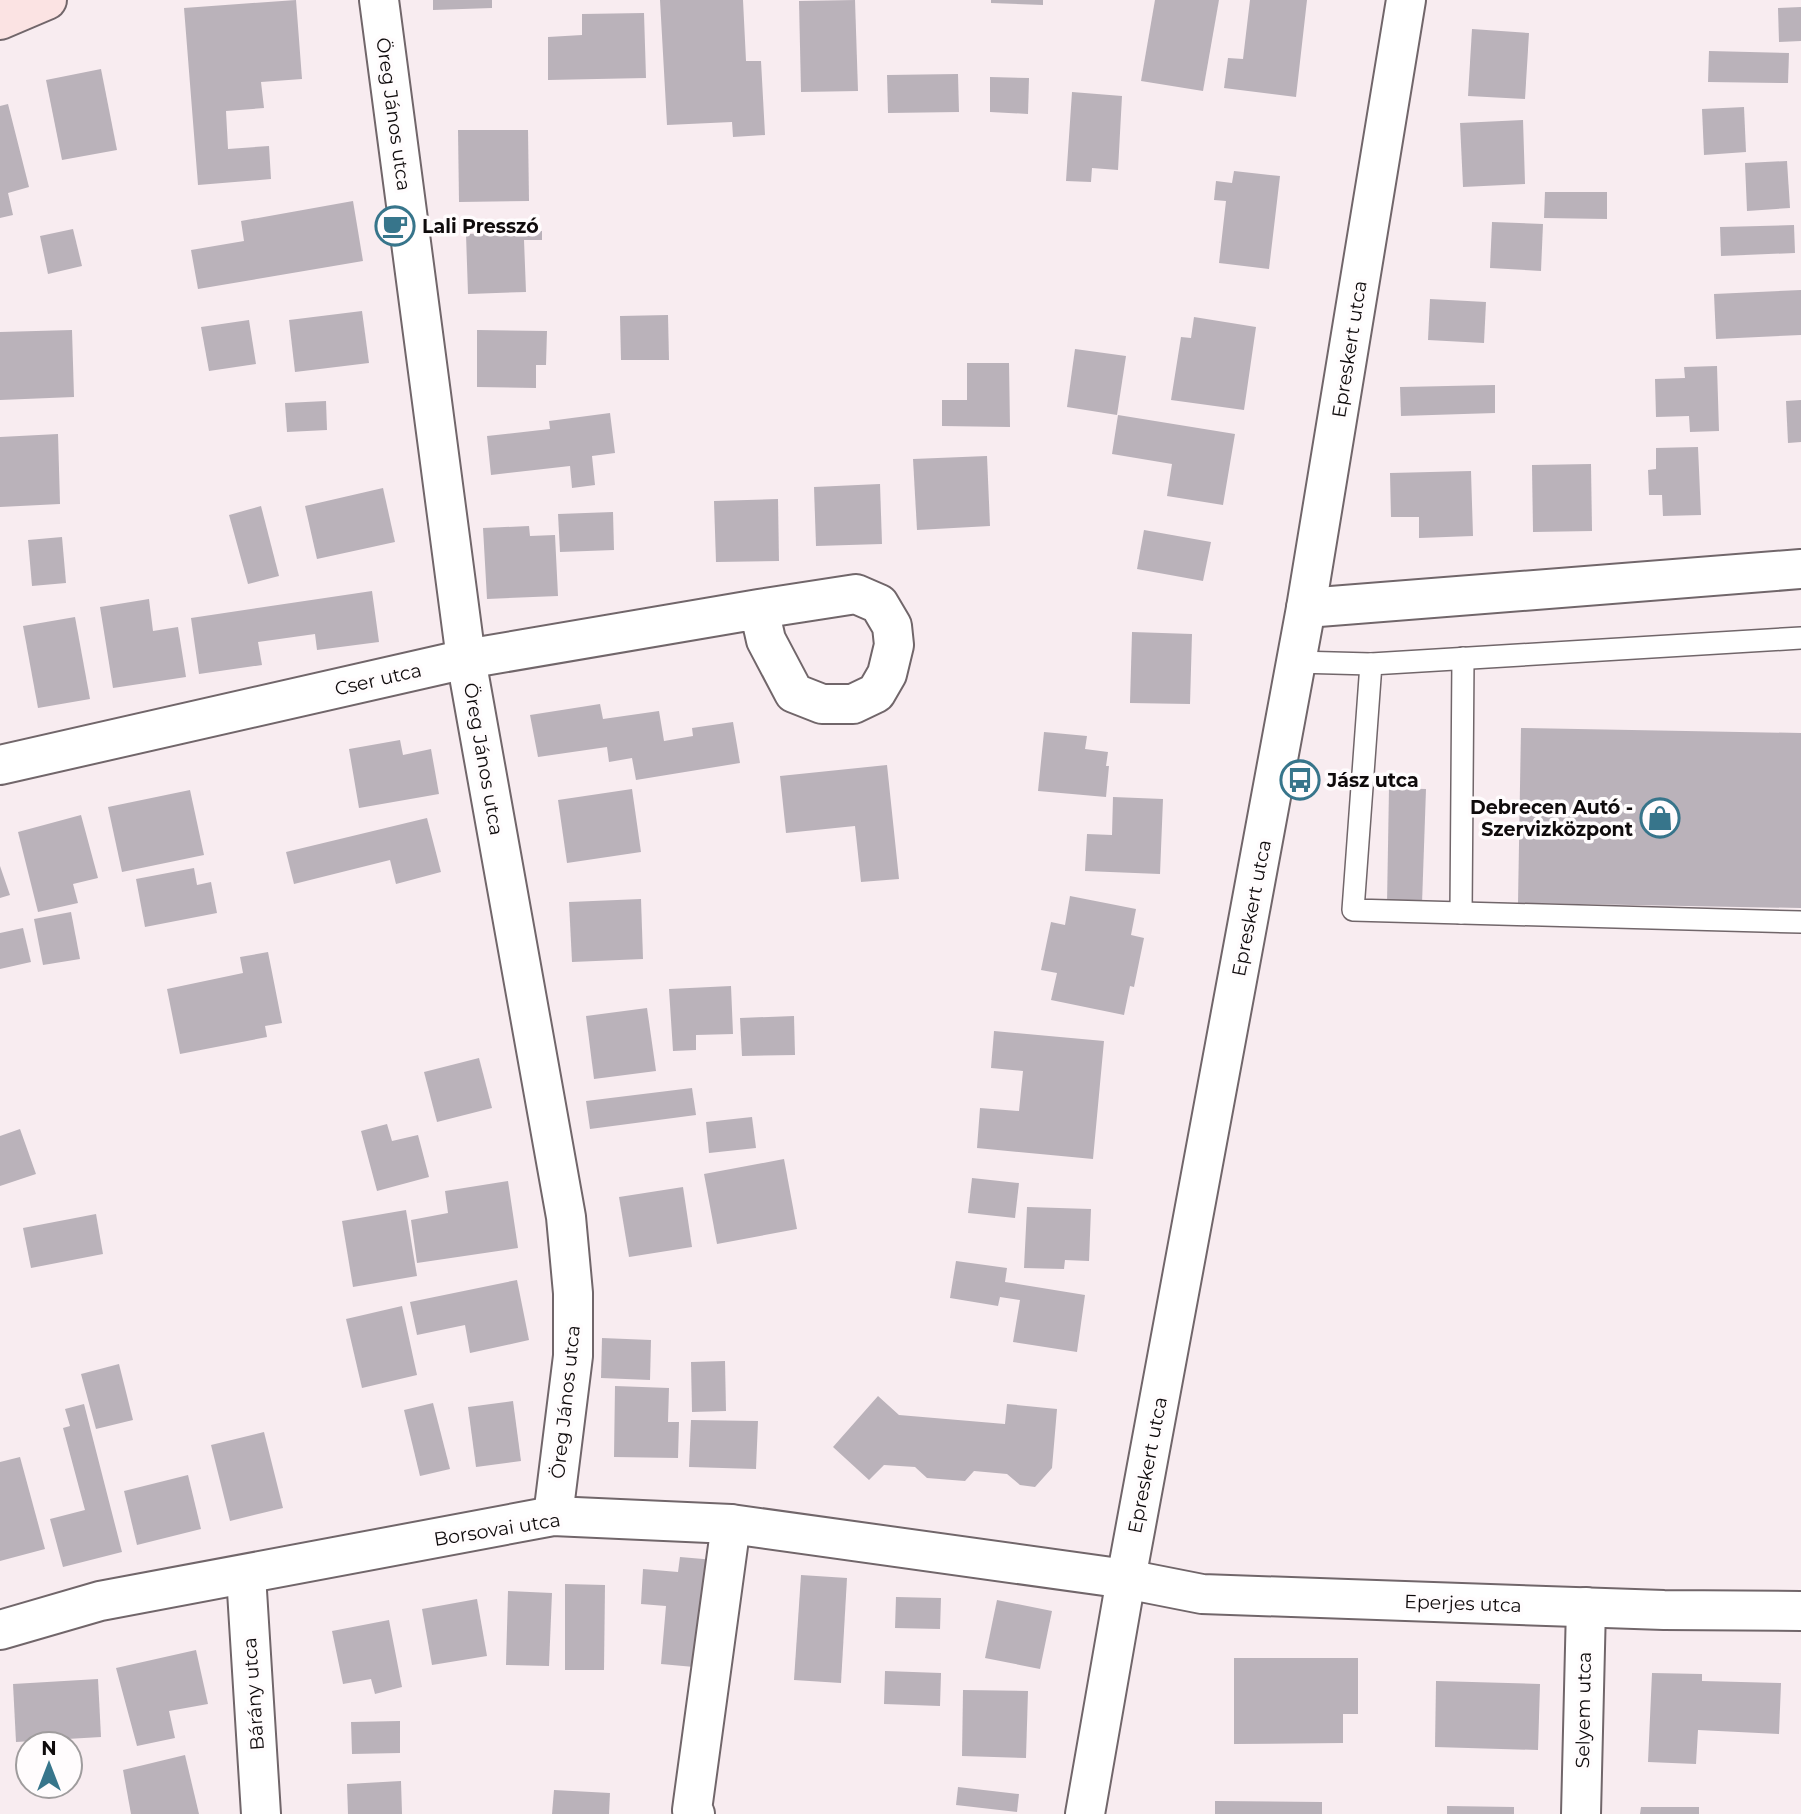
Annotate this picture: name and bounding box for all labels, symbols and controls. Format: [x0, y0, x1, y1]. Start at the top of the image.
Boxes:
street label: Öreg János utca [371, 36, 416, 192]
cafe icon: Lali Presszó [374, 205, 416, 247]
place label: Lali Presszó [422, 215, 539, 238]
street label: Epreskert utca [1327, 279, 1372, 419]
street label: Cser utca [332, 658, 424, 701]
street label: Öreg János utca [459, 681, 508, 837]
bus stop icon: Jász utca [1279, 759, 1321, 801]
place label: Jász utca [1326, 769, 1419, 792]
place label: Debrecen Autó - Szervizközpont [1470, 796, 1633, 841]
shop icon: Debrecen Autó - Szervizközpont [1639, 797, 1681, 839]
street label: Epreskert utca [1227, 838, 1276, 978]
street label: Öreg János utca [546, 1324, 585, 1480]
street label: Epreskert utca [1123, 1395, 1172, 1535]
street label: Borsovai utca [432, 1508, 562, 1551]
street label: Eperjes utca [1404, 1590, 1522, 1617]
street label: Bárány utca [238, 1637, 269, 1751]
street label: Selyem utca [1571, 1651, 1596, 1769]
north arrow [14, 1730, 84, 1800]
text: N [41, 1737, 57, 1760]

